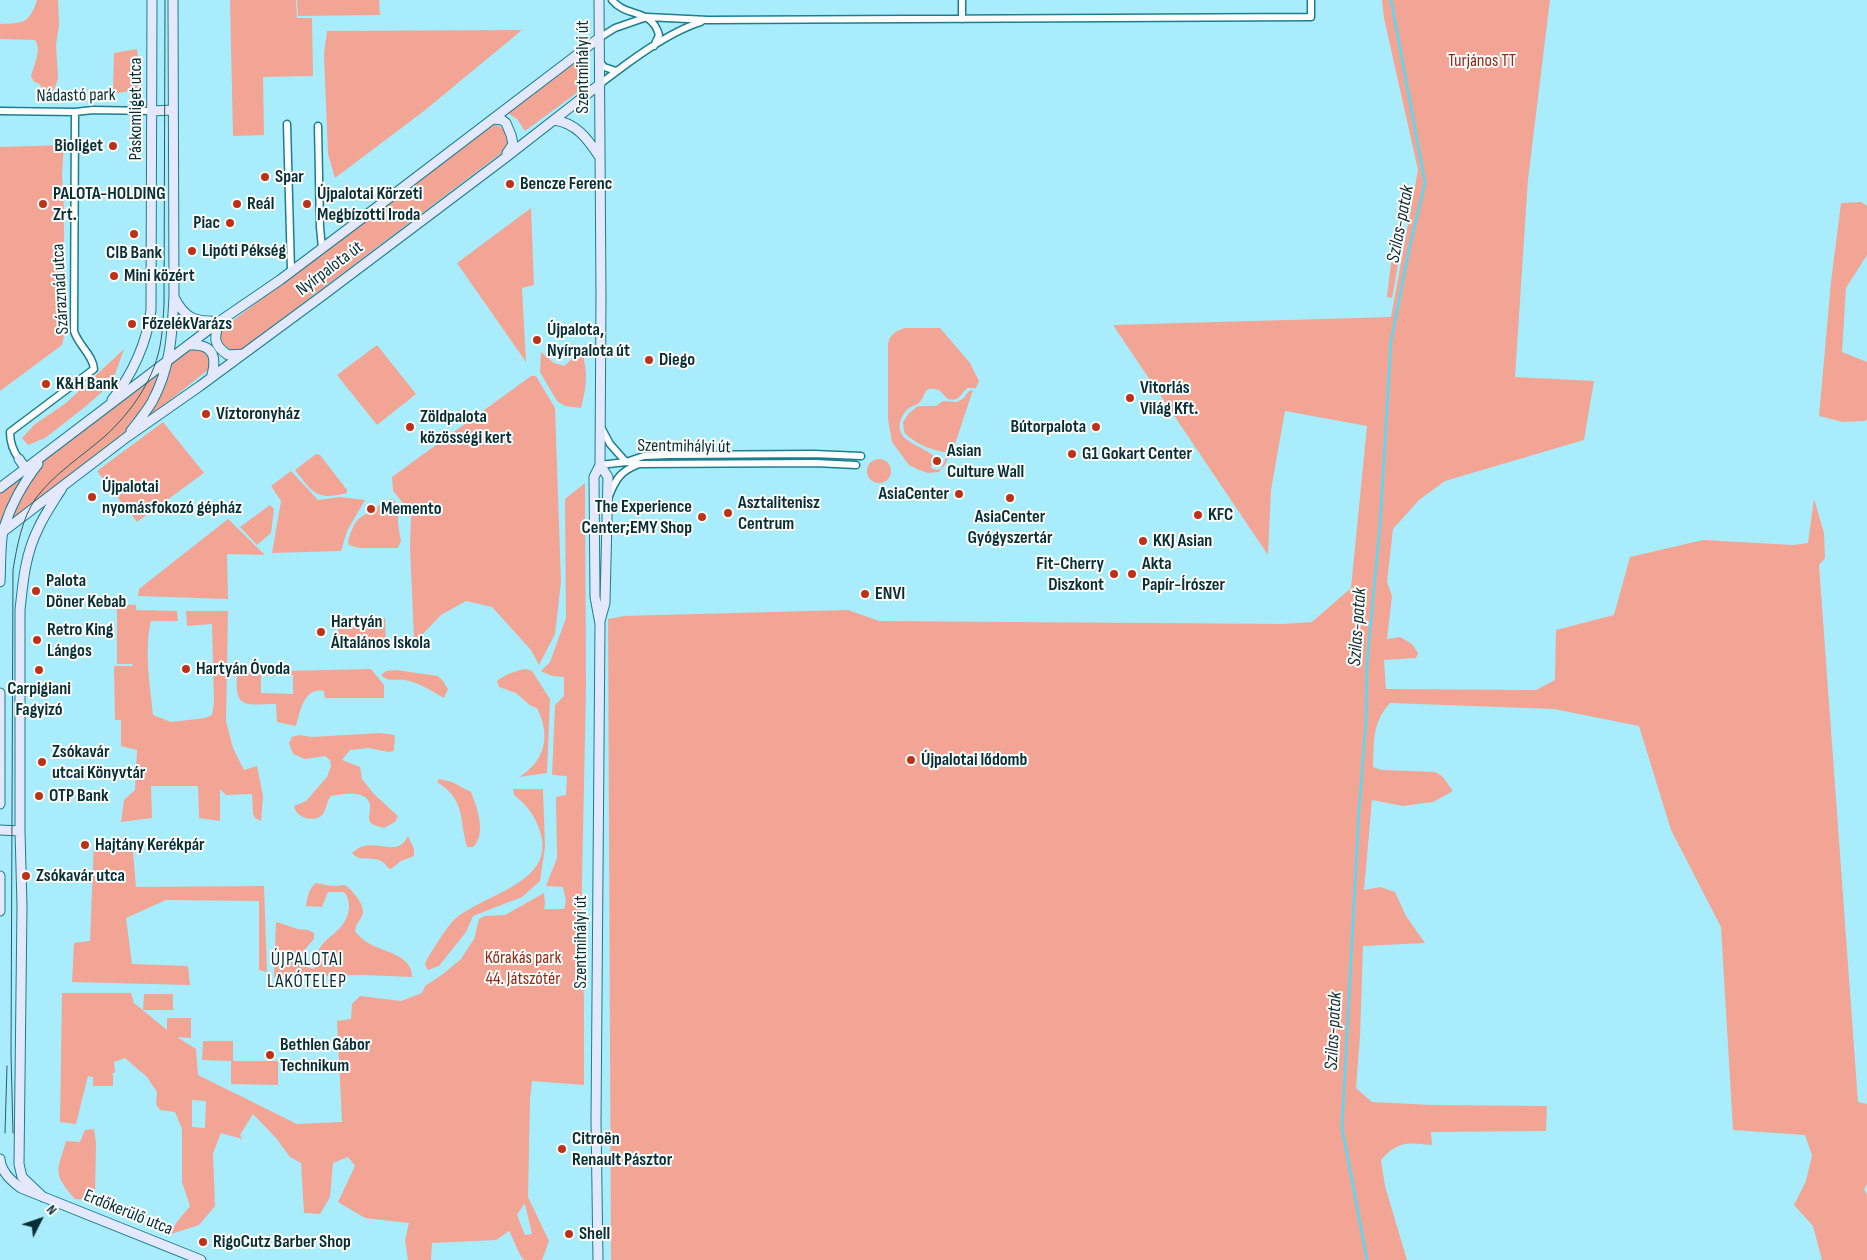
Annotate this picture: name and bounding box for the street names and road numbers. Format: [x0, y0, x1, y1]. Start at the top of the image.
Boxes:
street label: Szentmihályi út [572, 20, 594, 114]
street label: Páskomliget utca [125, 58, 147, 160]
street label: Nádastó park [36, 85, 116, 107]
street label: Nyírpalota út [292, 237, 368, 301]
street label: Száraznád utca [48, 243, 74, 335]
street label: Szentmihályi út [637, 435, 731, 459]
street label: Szentmihályi út [570, 895, 592, 989]
street label: Erdőkerülő utca [80, 1185, 176, 1241]

